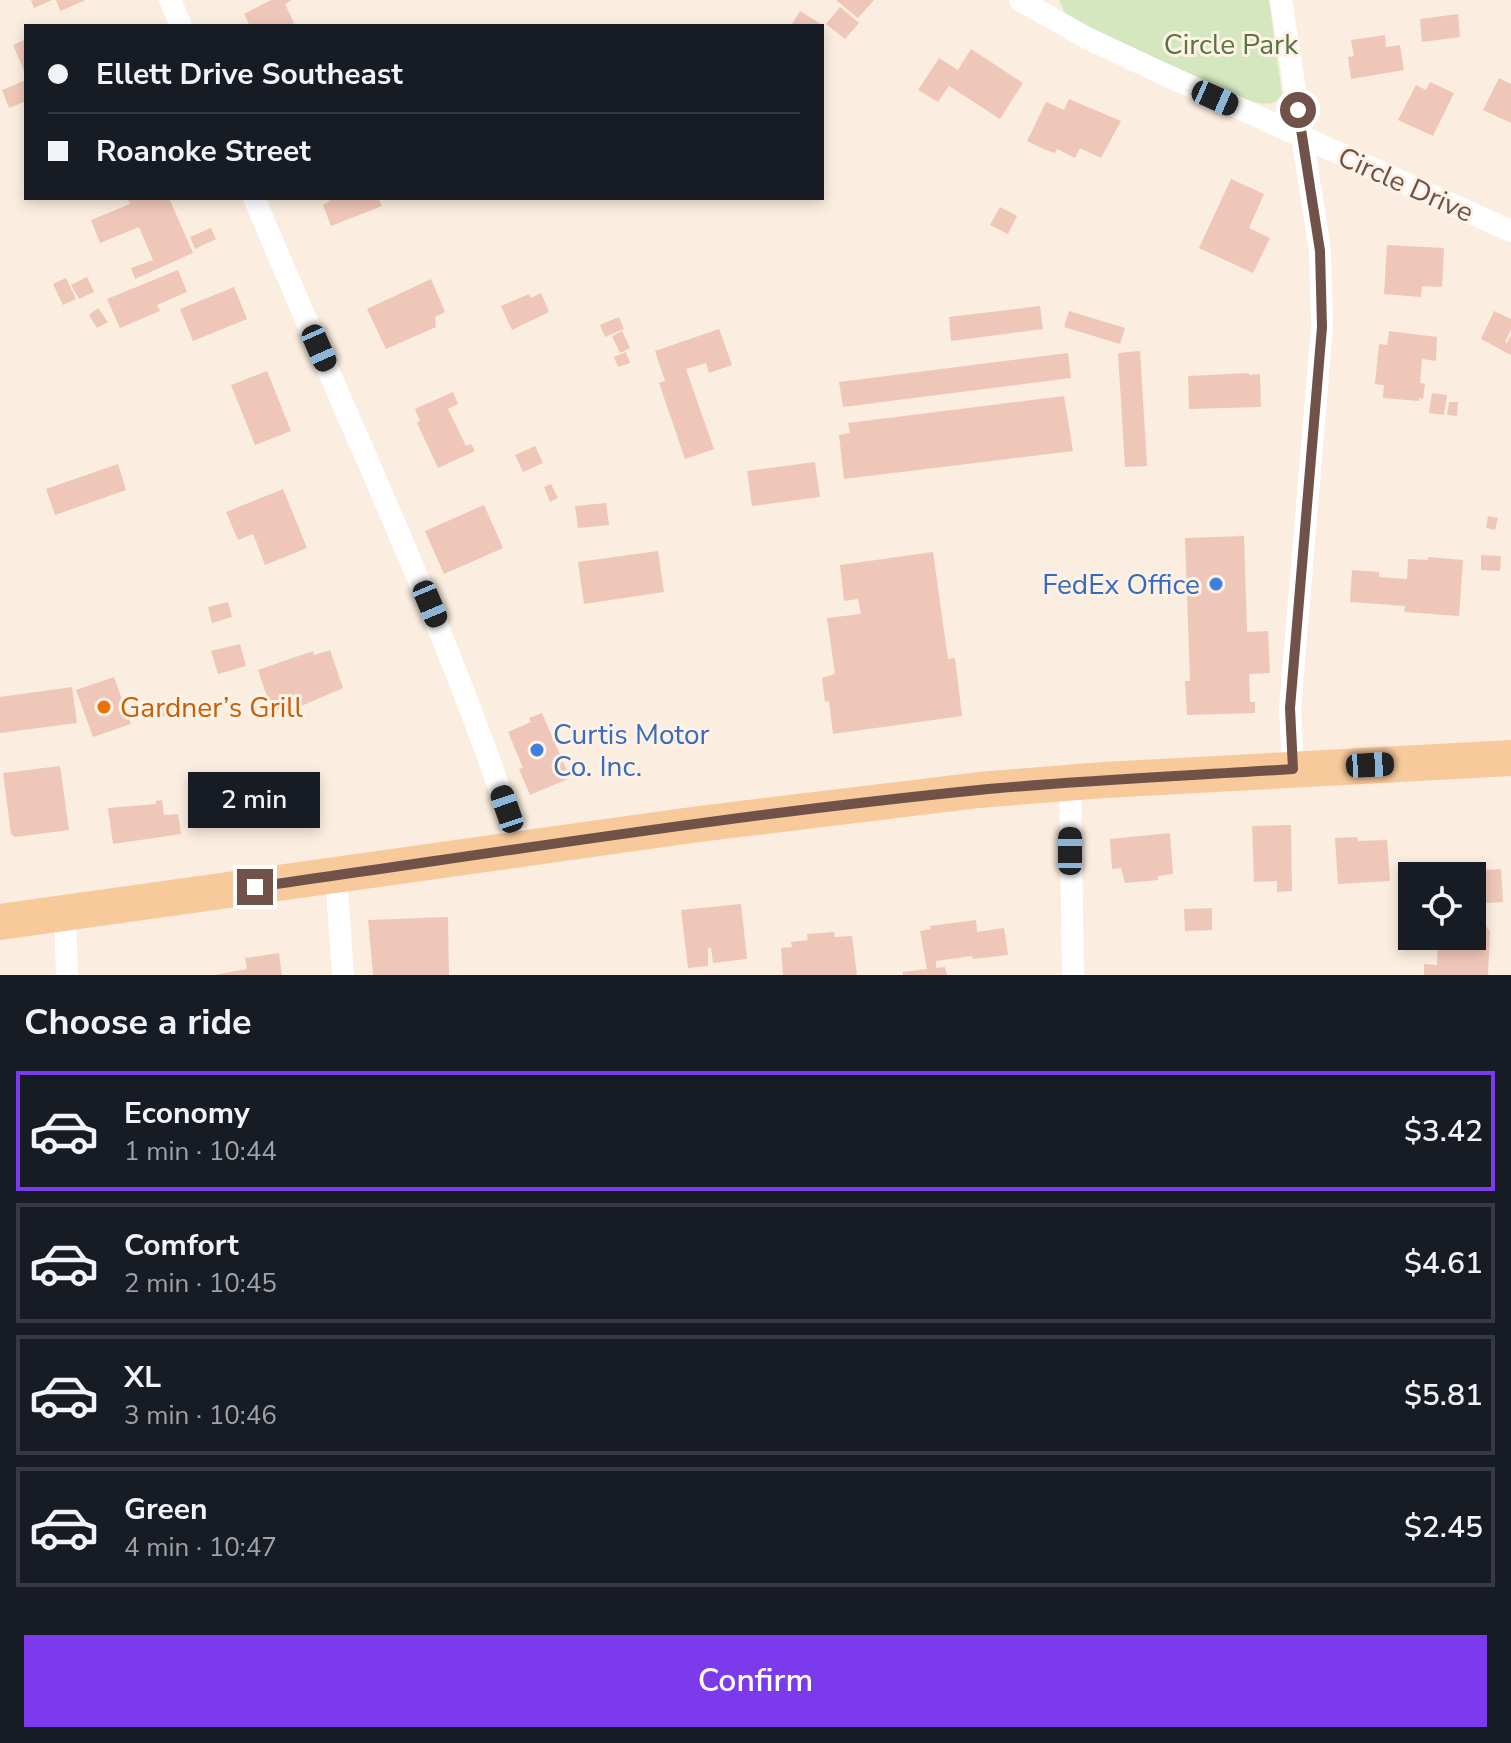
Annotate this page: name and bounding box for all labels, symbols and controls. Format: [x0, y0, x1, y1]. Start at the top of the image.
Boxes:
park label: Circle Park [1164, 26, 1299, 64]
text: Ellett Drive Southeast [96, 54, 403, 95]
car [1188, 77, 1242, 119]
route start [1280, 92, 1316, 128]
text: Roanoke Street [96, 131, 311, 172]
street label: Circle Drive [1332, 138, 1479, 232]
car [298, 321, 340, 375]
place label: FedEx Office [1042, 566, 1200, 604]
marker: FedEx Office [1207, 575, 1225, 593]
car [410, 577, 450, 631]
place label: Gardner’s Grill [120, 689, 303, 727]
marker: Gardner’s Grill [95, 698, 113, 716]
place label: Curtis Motor Co. Inc. [553, 716, 710, 786]
marker: Curtis Motor Co. Inc. [528, 741, 546, 759]
car [1345, 752, 1395, 778]
callout: 2 min [189, 771, 321, 827]
text: 2 min [221, 782, 287, 817]
car [488, 782, 526, 836]
car [1058, 827, 1082, 875]
map controls [1398, 862, 1486, 950]
button: locate [1398, 862, 1486, 950]
route end [237, 869, 273, 905]
text: Choose a ride [24, 998, 252, 1047]
text: Economy [124, 1093, 250, 1134]
icon: car [28, 1095, 100, 1167]
text: $3.42 [1404, 1111, 1483, 1152]
text: 1 min · 10:44 [124, 1134, 277, 1169]
text: Comfort [124, 1225, 239, 1266]
icon: car [28, 1227, 100, 1299]
text: $4.61 [1404, 1243, 1483, 1284]
text: 2 min · 10:45 [124, 1266, 277, 1301]
text: XL [124, 1357, 161, 1398]
icon: car [28, 1359, 100, 1431]
text: $5.81 [1404, 1375, 1483, 1416]
text: 3 min · 10:46 [124, 1398, 277, 1433]
text: Green [124, 1489, 208, 1530]
icon: car [28, 1491, 100, 1563]
text: $2.45 [1404, 1507, 1483, 1548]
text: 4 min · 10:47 [124, 1530, 277, 1565]
button: Confirm [24, 1635, 1487, 1727]

